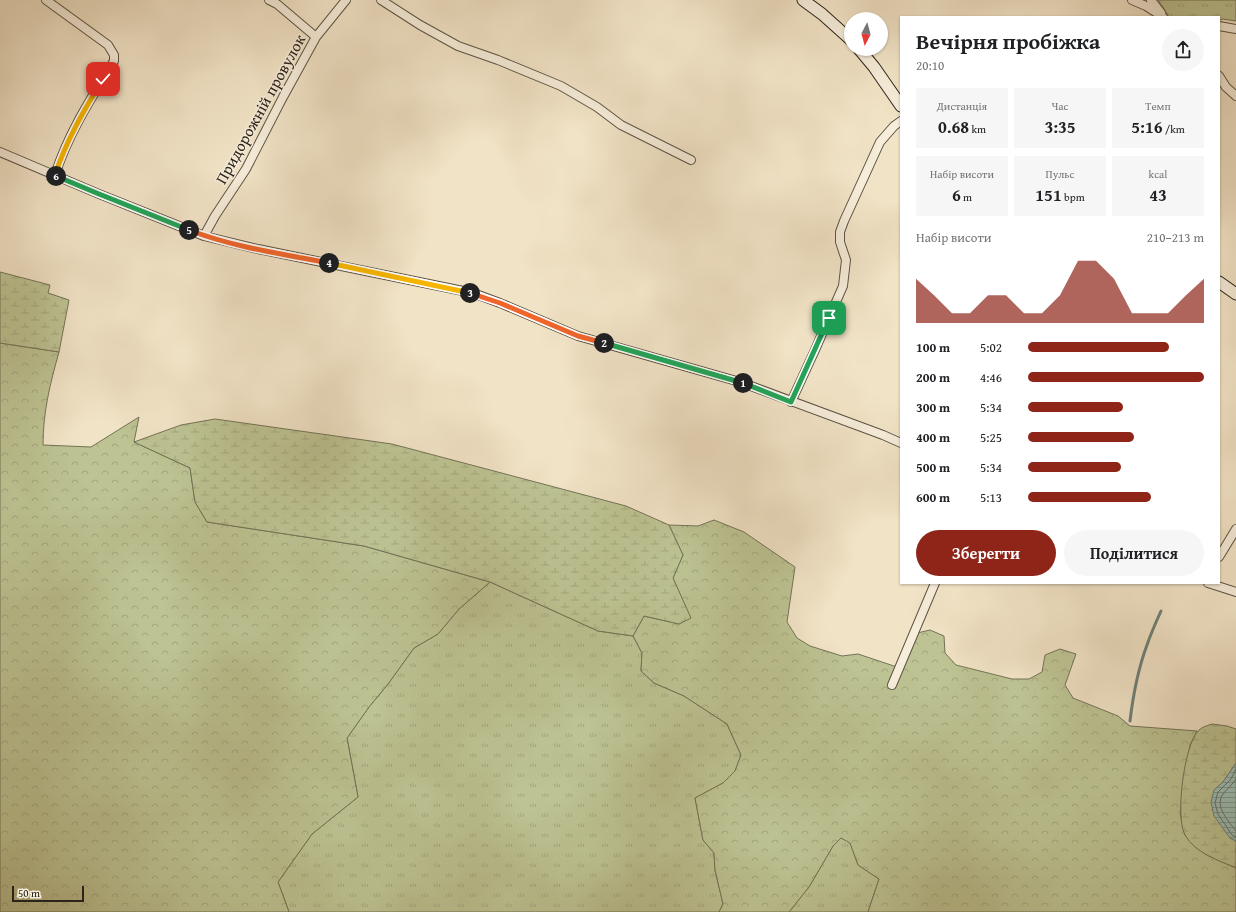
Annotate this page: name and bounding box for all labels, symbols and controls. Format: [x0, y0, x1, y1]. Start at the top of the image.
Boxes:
north arrow [844, 12, 888, 56]
map controls [844, 12, 888, 56]
text: Вечірня пробіжка [916, 25, 1100, 57]
street label: Придорожній провулок [209, 29, 311, 188]
button: share [1162, 29, 1204, 71]
text: 20:10 [916, 56, 944, 75]
pin [86, 62, 120, 96]
icon: check [92, 68, 114, 90]
text: Дистанція [937, 98, 987, 114]
text: Час [1052, 98, 1068, 114]
text: Темп [1145, 98, 1171, 114]
text: 0.68 [938, 114, 969, 139]
text: 3:35 [1044, 114, 1076, 139]
text: 5:16 [1131, 114, 1163, 139]
text: km [969, 121, 986, 137]
text: /km [1163, 121, 1185, 137]
pin: 6 [46, 166, 66, 186]
text: Набір висоти [930, 166, 994, 182]
text: Пульс [1046, 166, 1074, 182]
text: kcal [1149, 166, 1167, 182]
text: 6 [53, 168, 59, 184]
text: 6 [952, 182, 961, 207]
text: 151 [1035, 182, 1062, 207]
text: 43 [1149, 182, 1167, 207]
text: m [961, 189, 972, 205]
text: bpm [1062, 189, 1085, 205]
pin: 5 [179, 220, 199, 240]
text: 5 [186, 222, 192, 238]
text: Набір висоти [916, 228, 992, 247]
text: 210–213 m [1147, 228, 1204, 247]
pin: 4 [319, 253, 339, 273]
text: 4 [326, 255, 332, 271]
pin: 3 [460, 283, 480, 303]
text: 3 [467, 285, 473, 301]
pin [812, 301, 846, 335]
icon: arrive [818, 307, 840, 329]
pin: 2 [594, 333, 614, 353]
text: 2 [601, 335, 607, 351]
text: 100 m [916, 338, 950, 357]
text: 5:02 [980, 338, 1002, 357]
text: 200 m [916, 368, 950, 387]
text: 4:46 [980, 368, 1002, 387]
pin: 1 [733, 373, 753, 393]
text: 1 [740, 375, 746, 391]
text: 300 m [916, 398, 950, 417]
text: 5:34 [980, 398, 1002, 417]
text: 400 m [916, 428, 950, 447]
text: 5:25 [980, 428, 1002, 447]
text: 500 m [916, 458, 950, 477]
text: 5:34 [980, 458, 1002, 477]
text: 600 m [916, 488, 950, 507]
text: 5:13 [980, 488, 1002, 507]
button: Зберегти [916, 530, 1056, 576]
button: Поділитися [1064, 530, 1204, 576]
scale bar [12, 884, 84, 903]
text: 50 m [18, 885, 40, 901]

